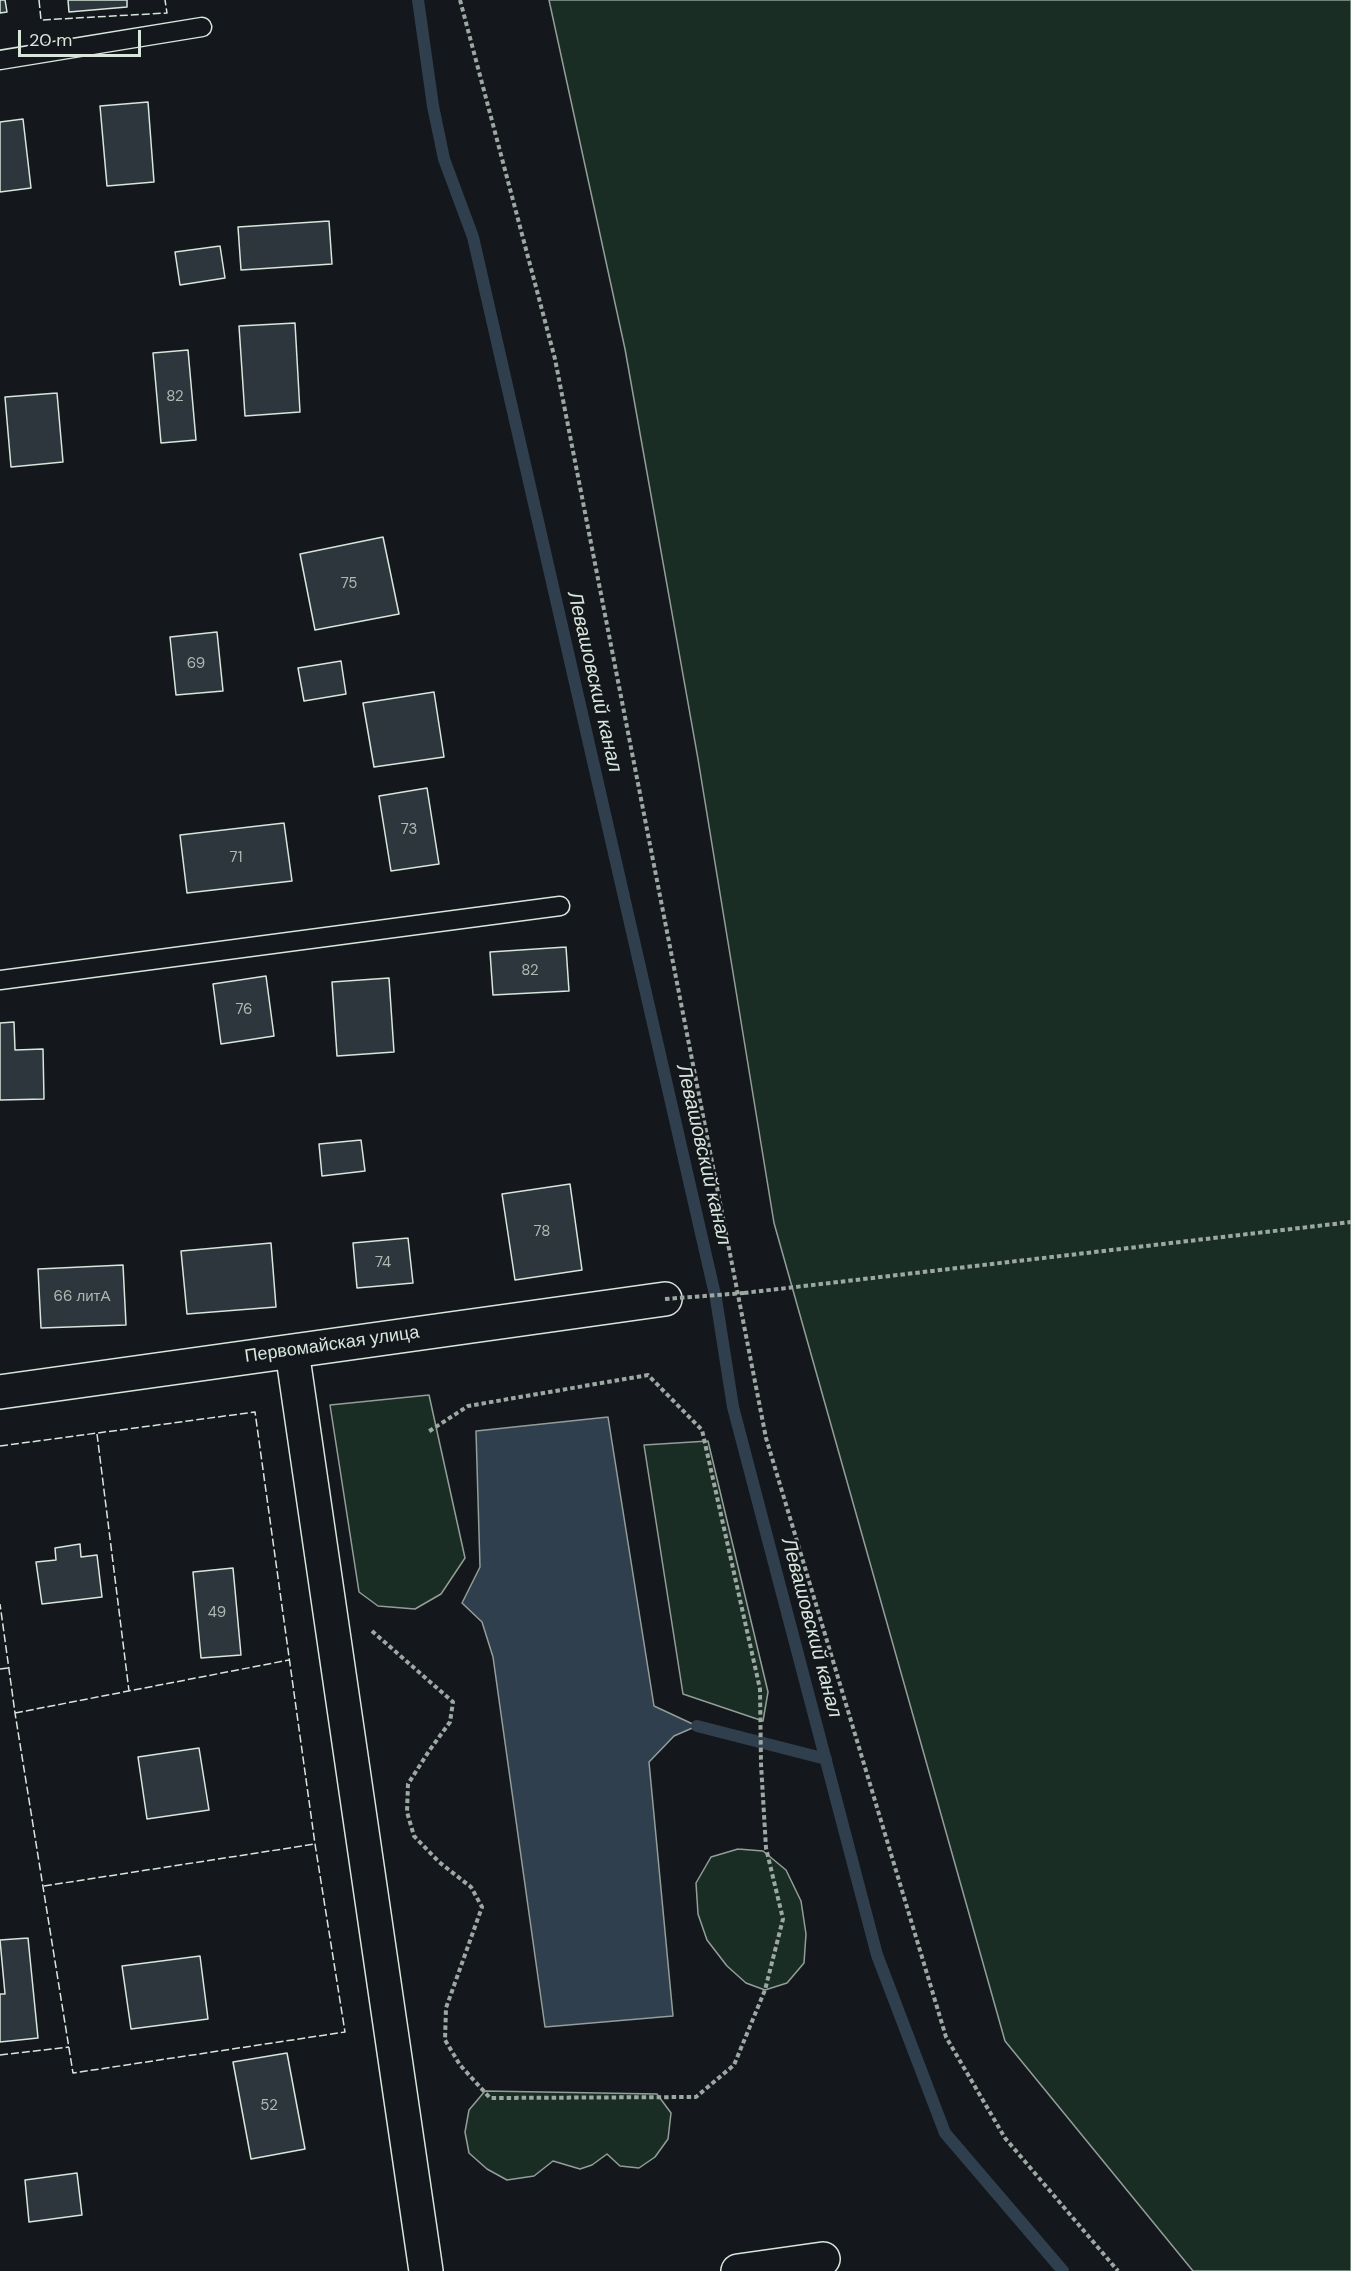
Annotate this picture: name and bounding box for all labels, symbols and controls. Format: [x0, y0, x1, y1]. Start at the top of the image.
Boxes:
scale bar [21, 18, 144, 56]
text: 20 m [29, 28, 72, 52]
house number: 82 [166, 388, 184, 406]
house number: 75 [341, 575, 357, 593]
water label: Левашовский канал [562, 589, 626, 775]
house number: 69 [187, 655, 205, 673]
house number: 73 [401, 821, 417, 839]
house number: 71 [230, 849, 242, 867]
house number: 82 [521, 962, 539, 980]
house number: 76 [235, 1001, 253, 1019]
water label: Левашовский канал [671, 1062, 735, 1248]
house number: 78 [534, 1223, 550, 1241]
house number: 74 [375, 1254, 391, 1272]
house number: 66 литА [54, 1288, 110, 1306]
street label: Первомайская улица [243, 1322, 421, 1368]
water label: Левашовский канал [775, 1536, 847, 1720]
house number: 49 [208, 1604, 226, 1622]
house number: 52 [260, 2097, 278, 2115]

